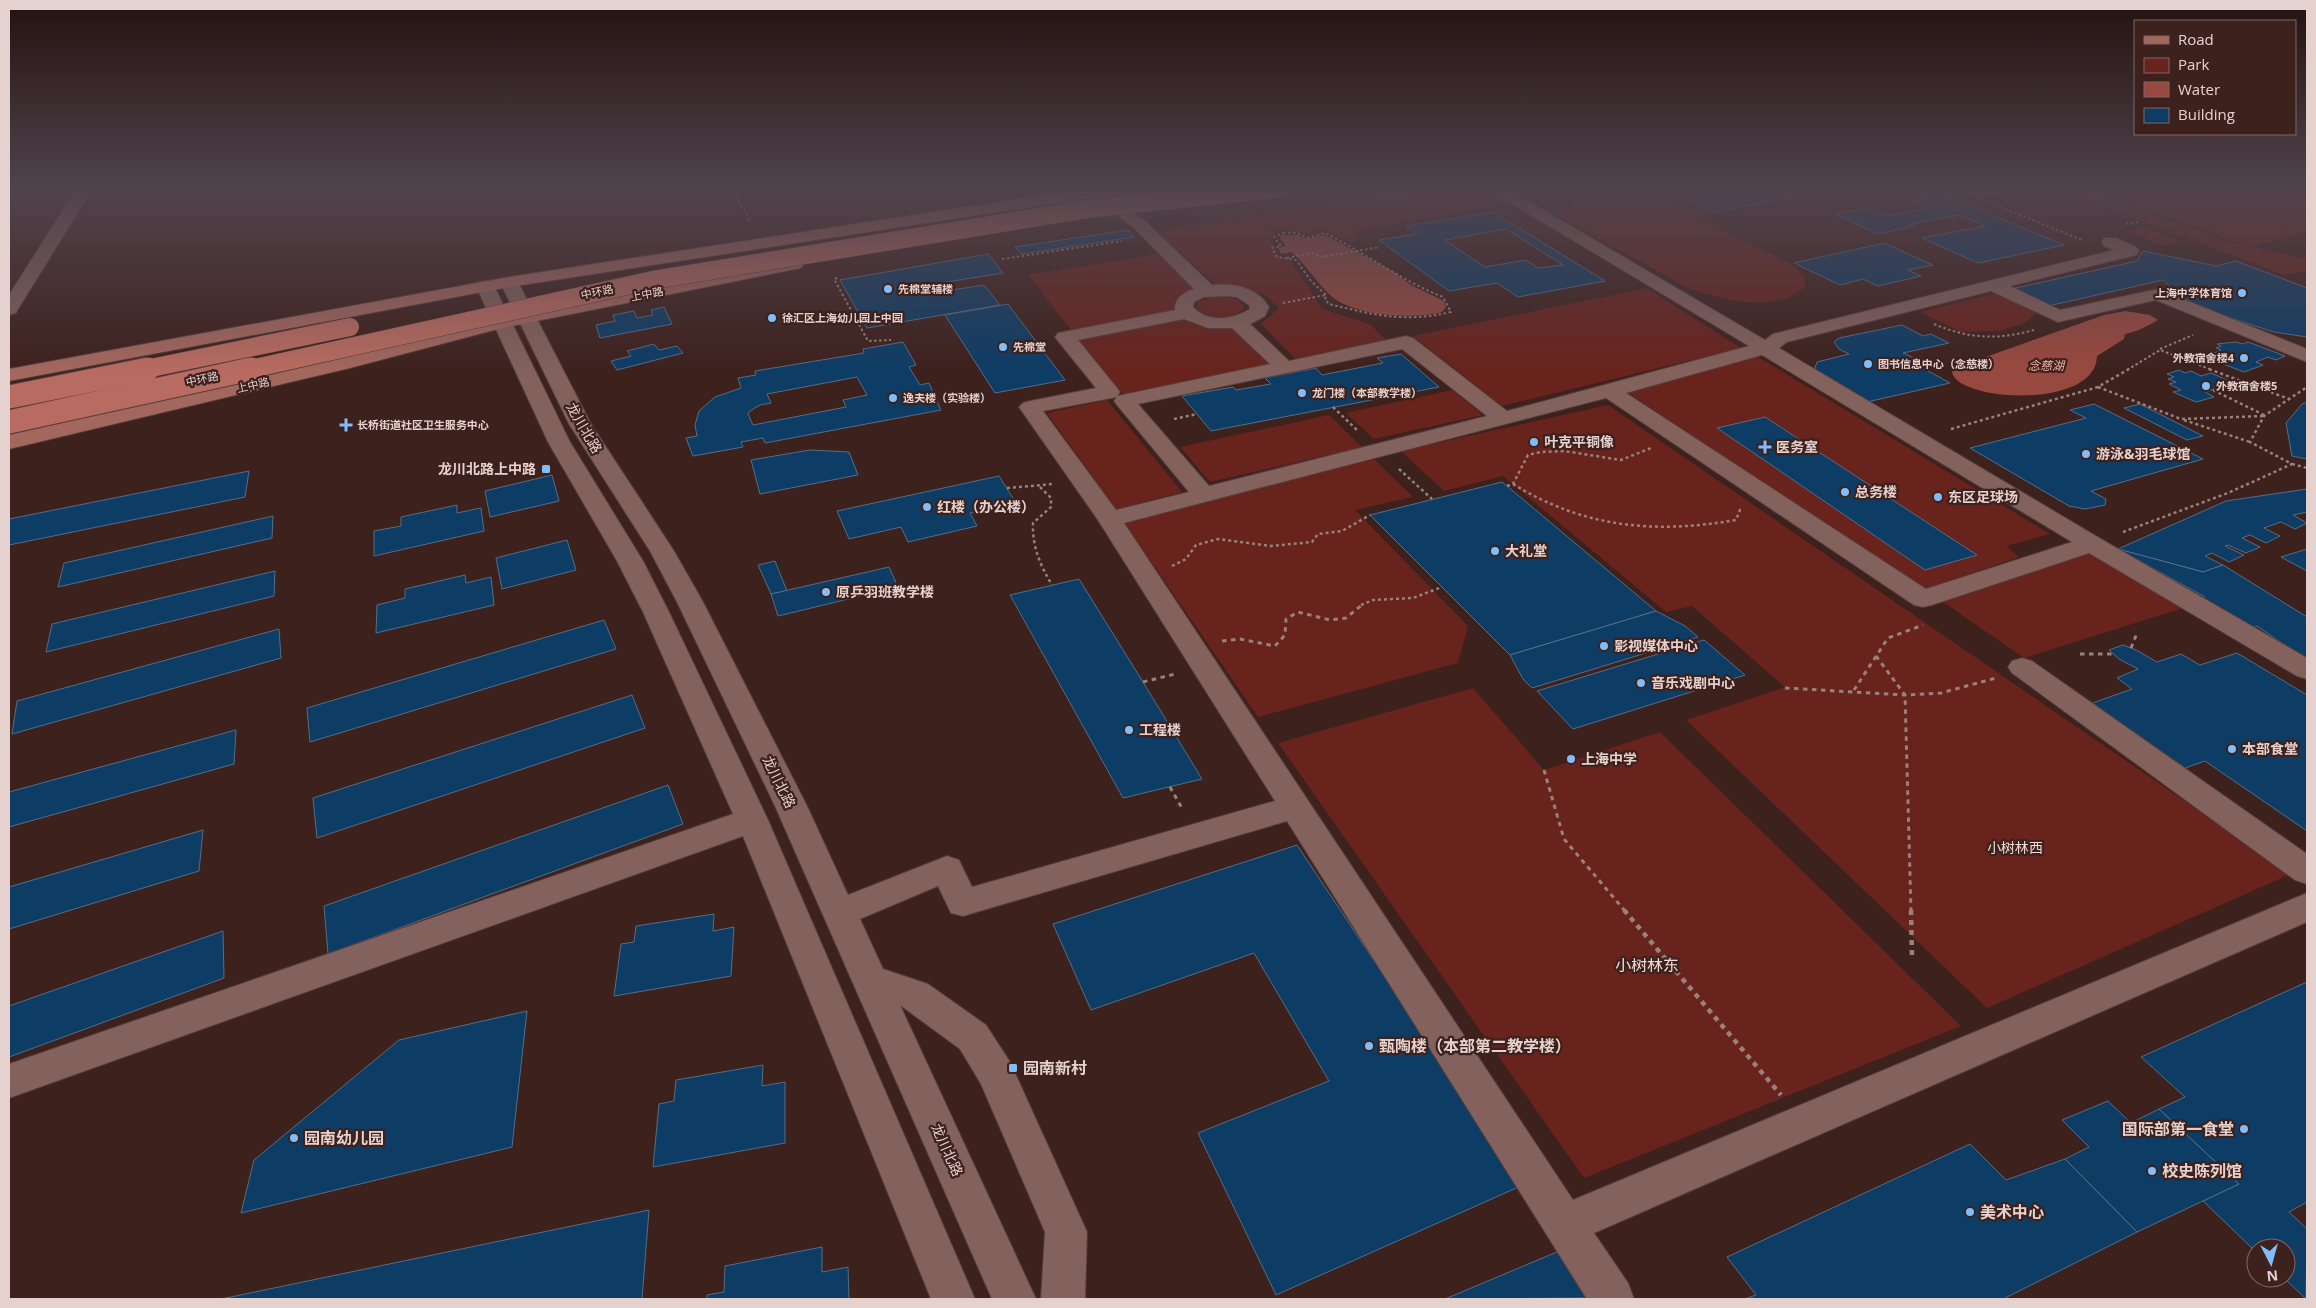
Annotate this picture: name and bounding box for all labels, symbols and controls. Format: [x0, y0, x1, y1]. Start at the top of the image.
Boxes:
legend [2134, 20, 2296, 135]
text: Road [2178, 29, 2214, 49]
text: Park [2178, 54, 2209, 74]
text: Water [2178, 79, 2220, 99]
text: Building [2178, 104, 2235, 124]
street label: 中环路 [579, 281, 615, 302]
place label: 先棉堂辅楼 [898, 281, 953, 296]
street label: 上中路 [629, 283, 665, 304]
marker: 先棉堂辅楼 [882, 283, 894, 295]
place label: 上海中学体育馆 [2155, 285, 2232, 300]
marker: 上海中学体育馆 [2236, 287, 2248, 299]
place label: 徐汇区上海幼儿园上中园 [782, 310, 903, 325]
marker: 徐汇区上海幼儿园上中园 [766, 312, 778, 324]
place label: 先棉堂 [1013, 339, 1046, 354]
marker: 先棉堂 [997, 341, 1009, 353]
place label: 外教宿舍楼4 [2173, 350, 2235, 365]
marker: 外教宿舍楼4 [2238, 352, 2250, 364]
place label: 图书信息中心（念慈楼） [1878, 356, 1999, 371]
water label: 念慈湖 [2028, 357, 2066, 374]
marker: 图书信息中心（念慈楼） [1862, 358, 1874, 370]
street label: 中环路 [184, 368, 220, 389]
street label: 上中路 [235, 373, 271, 396]
place label: 外教宿舍楼5 [2216, 378, 2277, 393]
marker: 外教宿舍楼5 [2200, 380, 2212, 392]
place label: 龙门楼（本部教学楼） [1312, 385, 1422, 400]
marker: 龙门楼（本部教学楼） [1296, 387, 1308, 399]
place label: 逸夫楼（实验楼） [903, 390, 991, 405]
marker: 逸夫楼（实验楼） [887, 392, 899, 404]
street label: 龙川北路 [562, 399, 607, 457]
place label: 长桥街道社区卫生服务中心 [357, 417, 489, 432]
marker: 长桥街道社区卫生服务中心 [339, 418, 353, 432]
place label: 叶克平铜像 [1544, 432, 1614, 451]
marker: 叶克平铜像 [1528, 436, 1540, 448]
place label: 医务室 [1776, 437, 1818, 456]
marker: 医务室 [1758, 440, 1772, 454]
place label: 游泳&羽毛球馆 [2096, 444, 2191, 463]
marker: 游泳&羽毛球馆 [2080, 448, 2092, 460]
place label: 龙川北路上中路 [438, 459, 536, 478]
marker: 龙川北路上中路 [540, 463, 552, 475]
place label: 总务楼 [1855, 482, 1897, 501]
marker: 总务楼 [1839, 486, 1851, 498]
place label: 东区足球场 [1948, 487, 2018, 506]
marker: 东区足球场 [1932, 491, 1944, 503]
place label: 红楼（办公楼） [937, 497, 1035, 516]
marker: 红楼（办公楼） [921, 501, 933, 513]
place label: 大礼堂 [1505, 541, 1547, 560]
marker: 大礼堂 [1489, 545, 1501, 557]
place label: 原乒羽班教学楼 [836, 582, 934, 601]
marker: 原乒羽班教学楼 [820, 586, 832, 598]
place label: 影视媒体中心 [1614, 636, 1698, 655]
marker: 影视媒体中心 [1598, 640, 1610, 652]
place label: 音乐戏剧中心 [1651, 673, 1735, 692]
marker: 音乐戏剧中心 [1635, 677, 1647, 689]
place label: 工程楼 [1139, 720, 1181, 739]
marker: 工程楼 [1123, 724, 1135, 736]
place label: 本部食堂 [2242, 739, 2298, 758]
marker: 本部食堂 [2226, 743, 2238, 755]
place label: 上海中学 [1581, 749, 1637, 768]
street label: 龙川北路 [759, 752, 800, 811]
marker: 上海中学 [1565, 753, 1577, 765]
park label: 小树林西 [1987, 838, 2043, 857]
park label: 小树林东 [1615, 954, 1679, 976]
place label: 甄陶楼（本部第二教学楼） [1379, 1035, 1571, 1057]
marker: 甄陶楼（本部第二教学楼） [1363, 1040, 1375, 1052]
place label: 园南新村 [1023, 1057, 1087, 1079]
marker: 园南新村 [1007, 1062, 1019, 1074]
place label: 国际部第一食堂 [2122, 1118, 2234, 1140]
street label: 龙川北路 [927, 1120, 968, 1179]
marker: 国际部第一食堂 [2238, 1123, 2250, 1135]
place label: 园南幼儿园 [304, 1127, 384, 1149]
marker: 园南幼儿园 [288, 1132, 300, 1144]
place label: 校史陈列馆 [2162, 1160, 2242, 1182]
marker: 校史陈列馆 [2146, 1165, 2158, 1177]
place label: 美术中心 [1980, 1201, 2044, 1223]
marker: 美术中心 [1964, 1206, 1976, 1218]
north arrow [2246, 1238, 2296, 1288]
text: N [2266, 1266, 2279, 1286]

